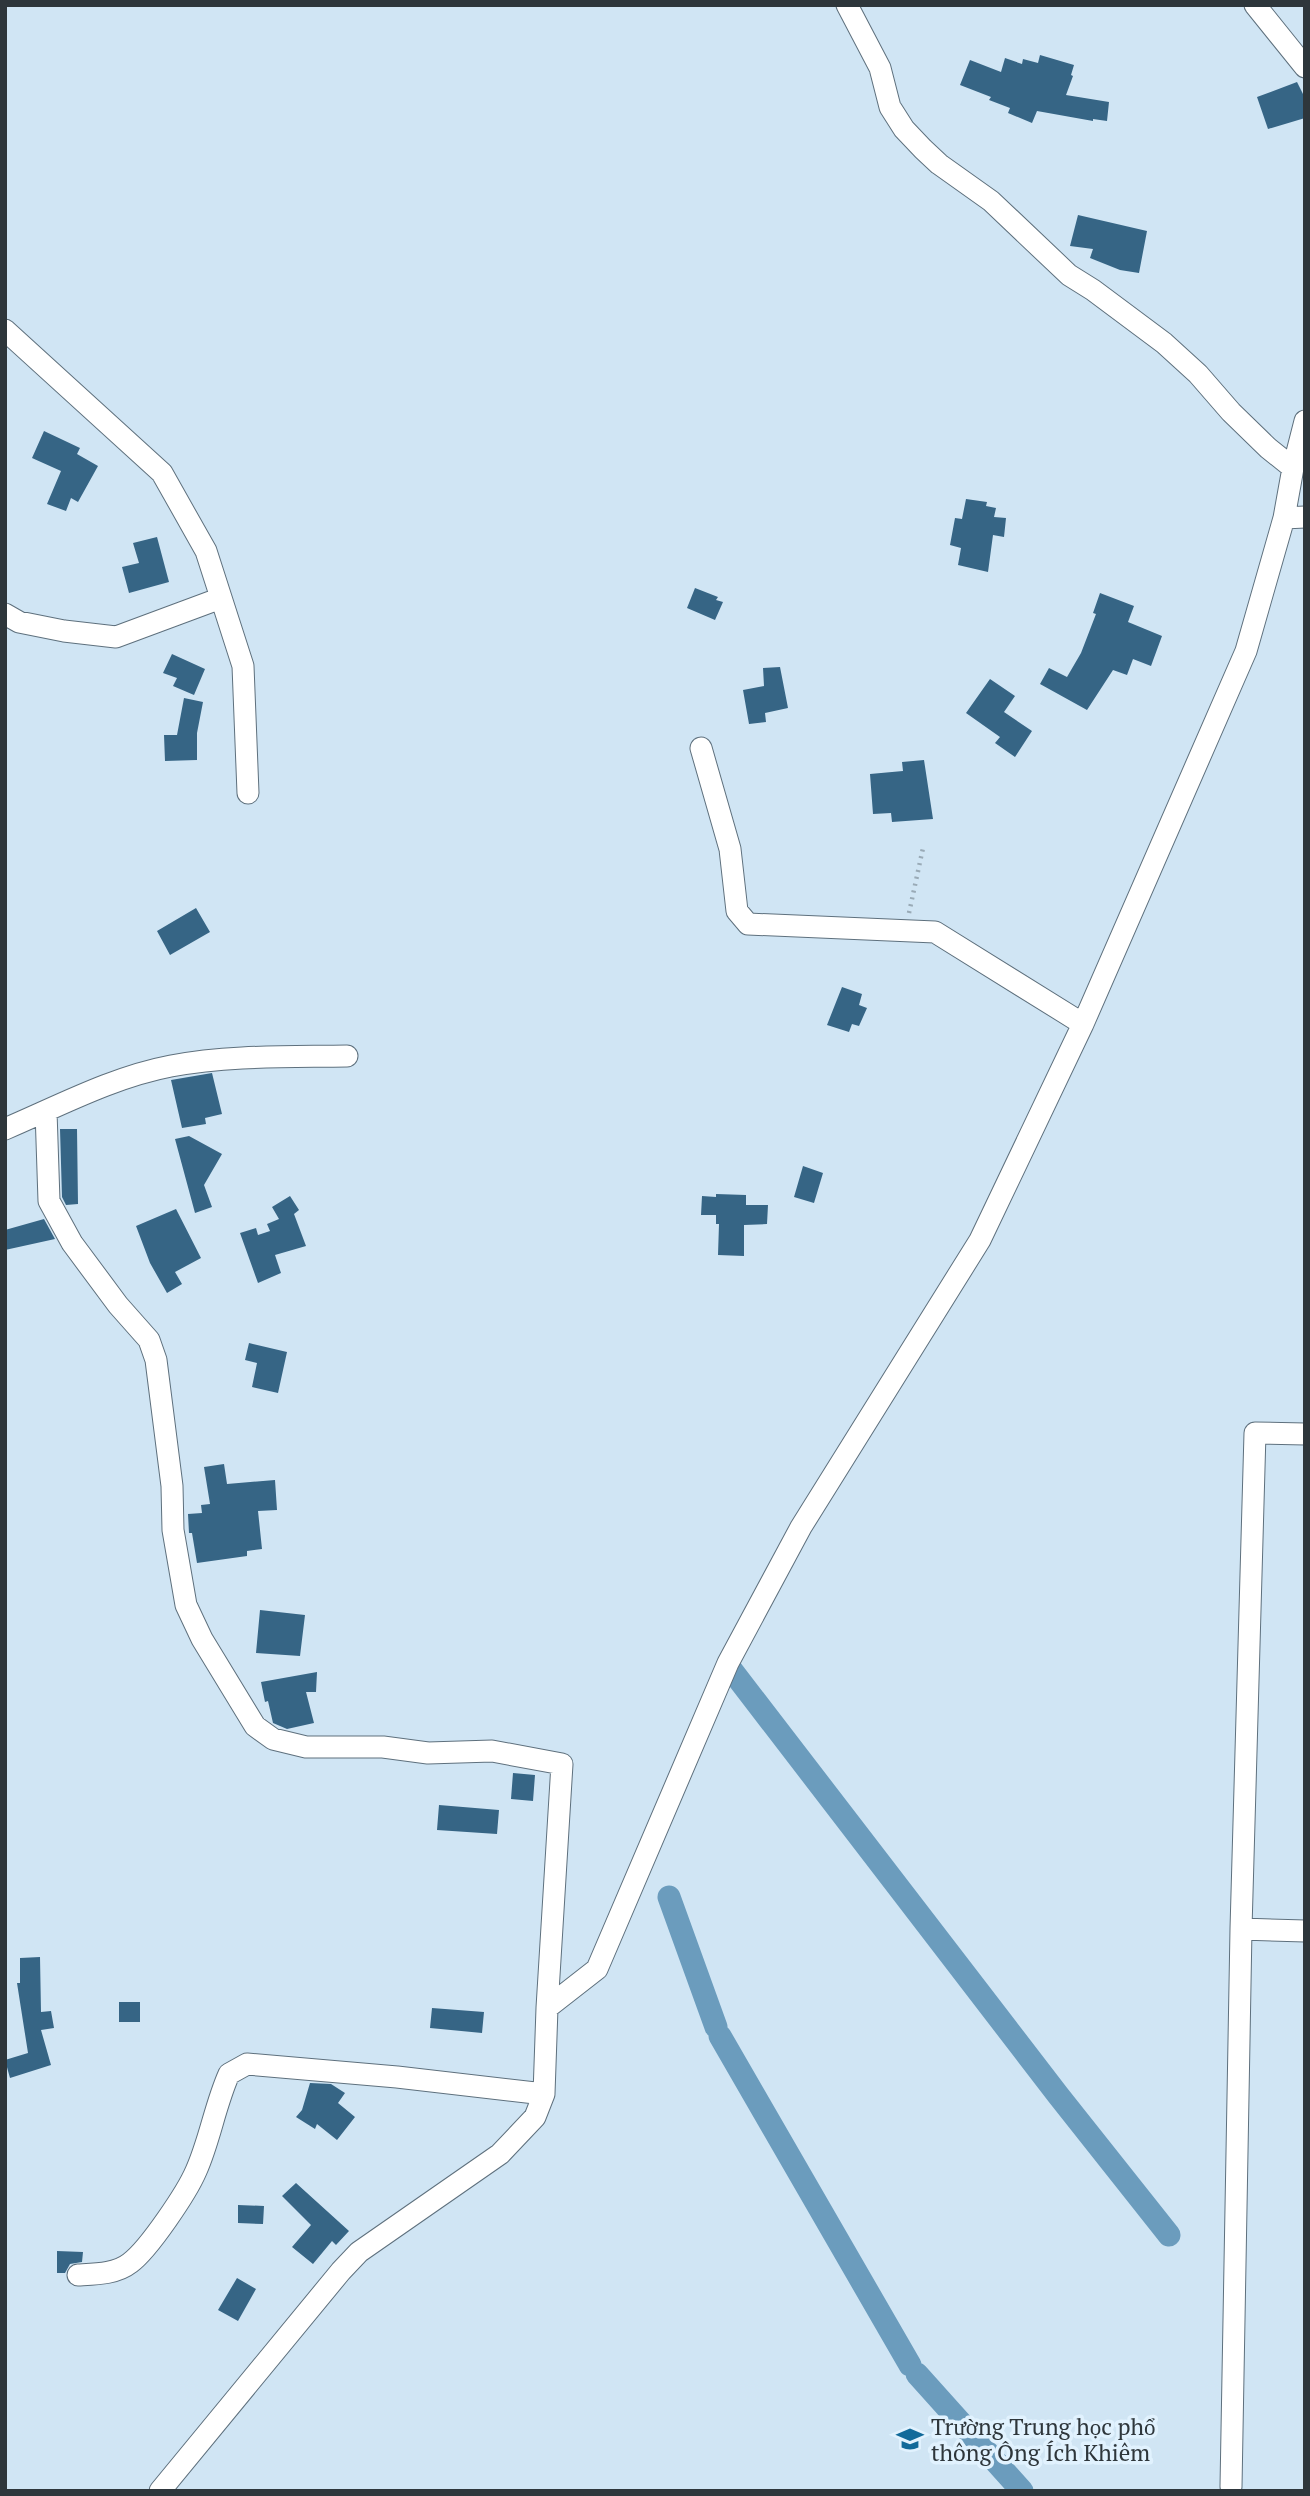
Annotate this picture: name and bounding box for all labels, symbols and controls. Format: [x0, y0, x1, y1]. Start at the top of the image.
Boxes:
place label: Trường Trung học phổ thông Ông Ích Khiêm [931, 2411, 1156, 2468]
school or university icon: Trường Trung học phổ thông Ông Ích Khiêm [895, 2424, 925, 2454]

